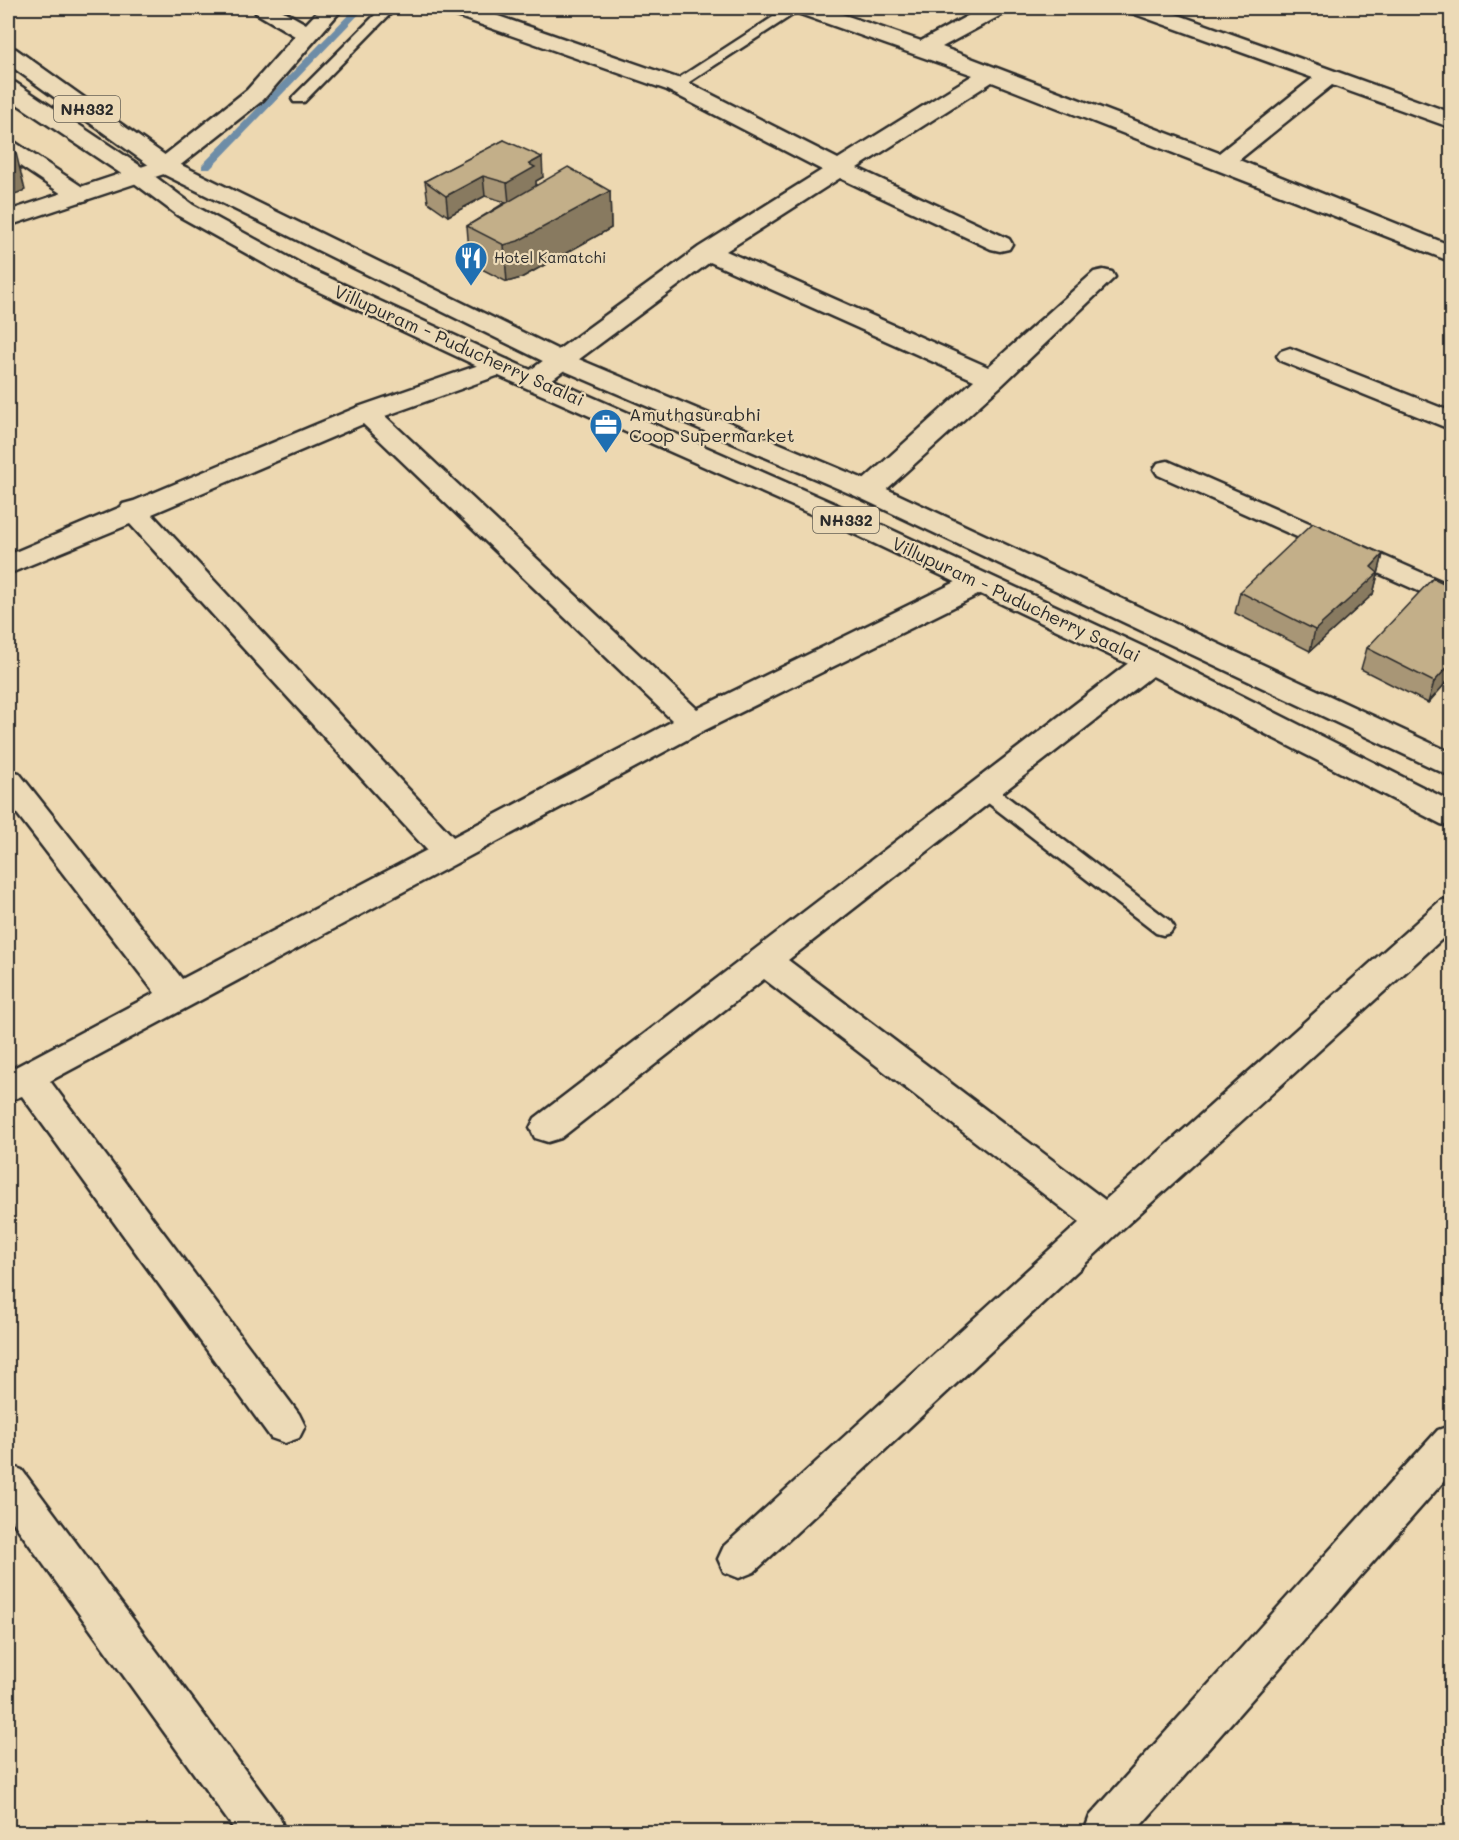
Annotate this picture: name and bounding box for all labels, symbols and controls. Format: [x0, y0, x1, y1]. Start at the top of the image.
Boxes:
road number: NH332 [54, 96, 120, 122]
restaurant icon: Hotel Kamatchi [453, 240, 489, 287]
place label: Hotel Kamatchi [494, 247, 606, 267]
street label: Villupuram - Puducherry Saalai [330, 279, 588, 411]
place label: Amuthasurabhi Coop Supermarket [629, 402, 795, 447]
office icon: Amuthasurabhi Coop Supermarket [588, 407, 624, 454]
road number: NH332 [813, 507, 879, 533]
street label: Villupuram - Puducherry Saalai [888, 531, 1145, 667]

